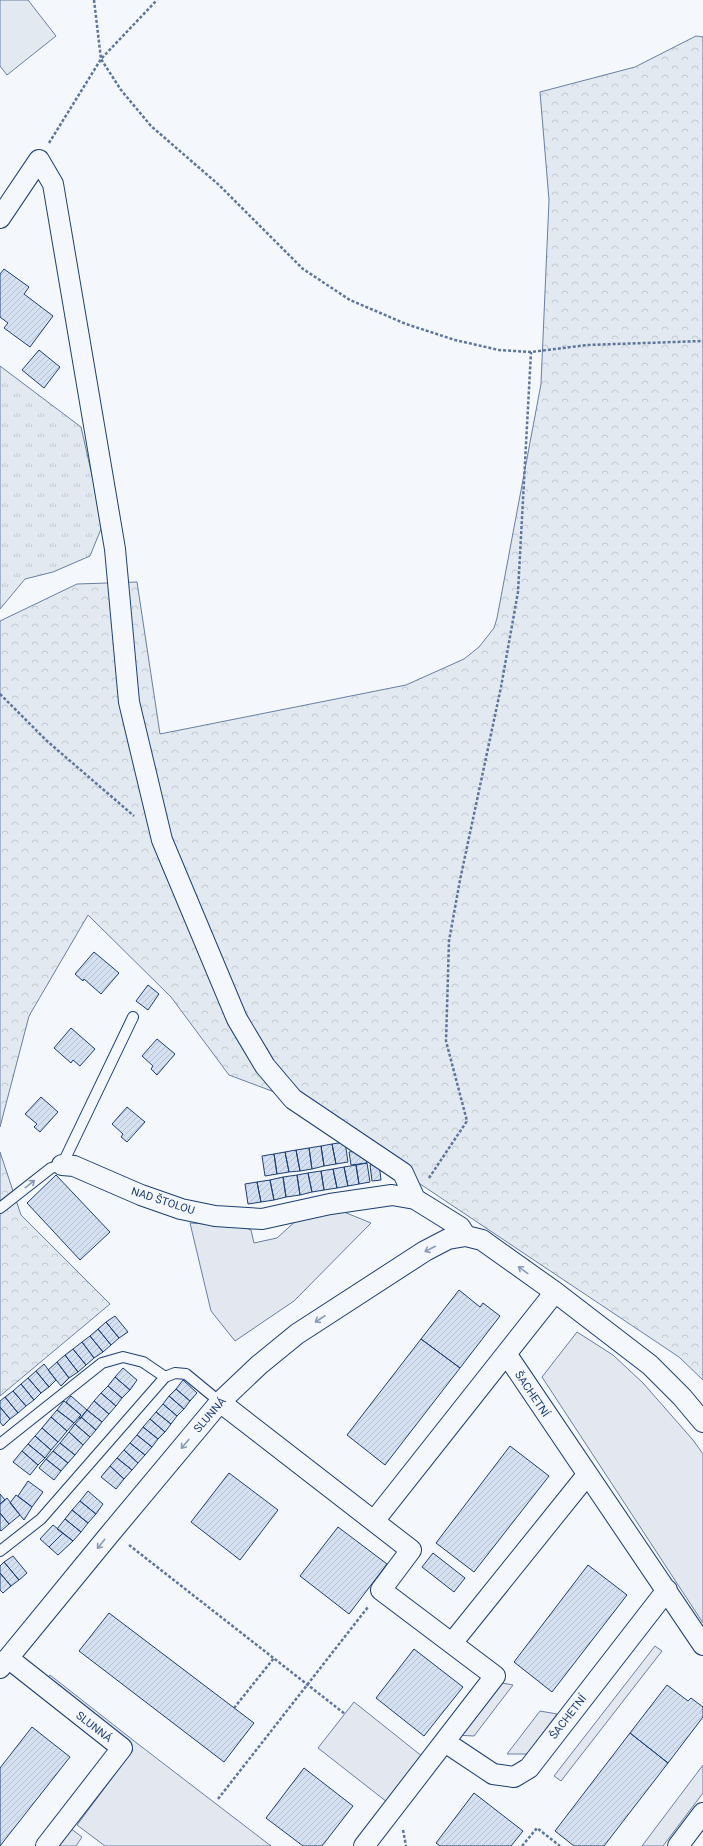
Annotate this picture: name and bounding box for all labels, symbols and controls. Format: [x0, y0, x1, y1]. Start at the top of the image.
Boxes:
one-way arrow [25, 1180, 36, 1189]
street label: NAD ŠTOLOU [130, 1185, 196, 1217]
one-way arrow [424, 1245, 436, 1253]
one-way arrow [518, 1265, 529, 1274]
one-way arrow [314, 1315, 326, 1323]
street label: ŠACHETNÍ [512, 1369, 553, 1420]
street label: SLUNNÁ [191, 1394, 229, 1435]
one-way arrow [180, 1439, 189, 1450]
one-way arrow [96, 1539, 105, 1549]
street label: ŠACHETNÍ [547, 1692, 590, 1742]
street label: SLUNNÁ [73, 1709, 115, 1746]

